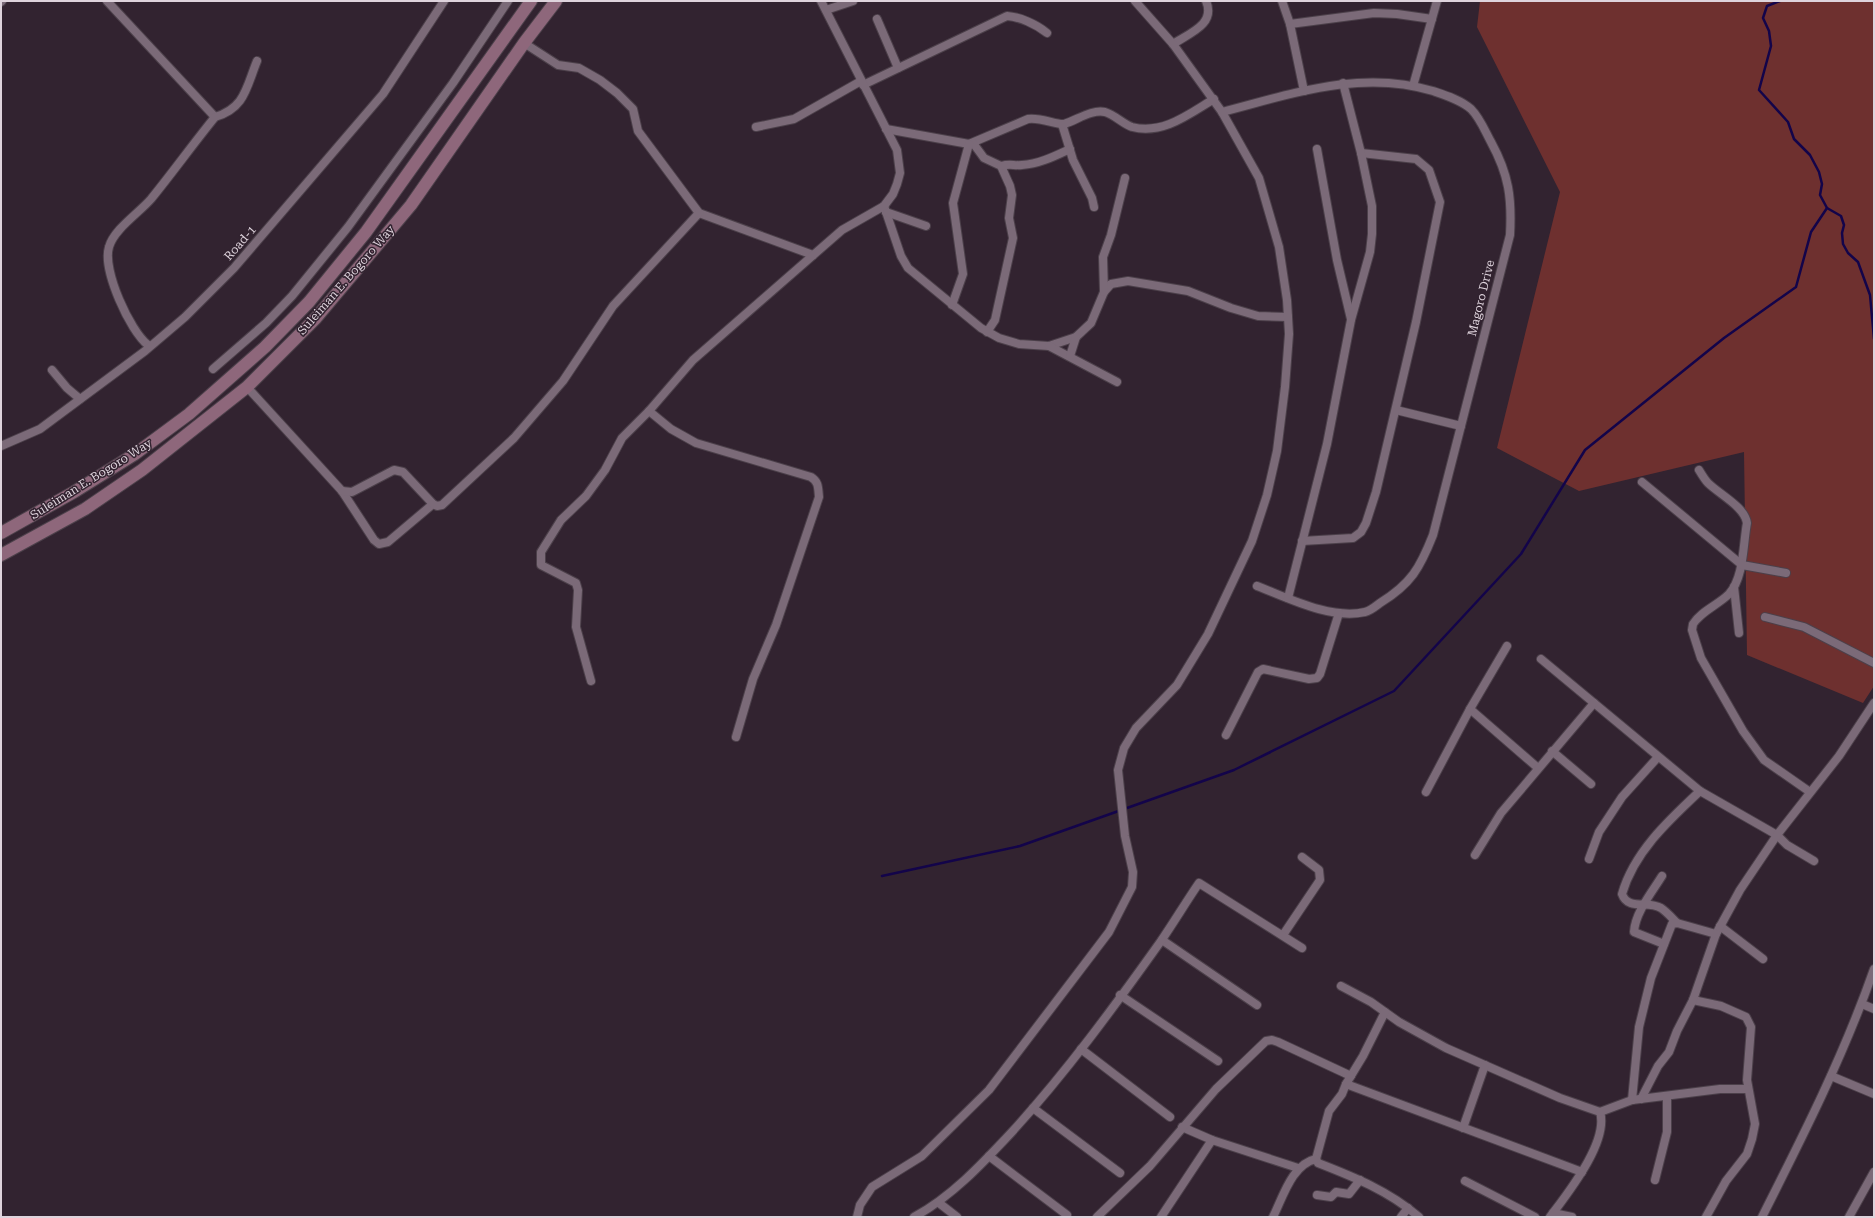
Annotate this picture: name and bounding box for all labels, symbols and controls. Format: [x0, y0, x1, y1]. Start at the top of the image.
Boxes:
street label: Suleiman E. Bogoro Way [295, 222, 398, 338]
street label: Road-1 [221, 223, 259, 263]
street label: Magoro Drive [1465, 258, 1497, 338]
street label: Suleiman E. Bogoro Way [28, 435, 155, 522]

